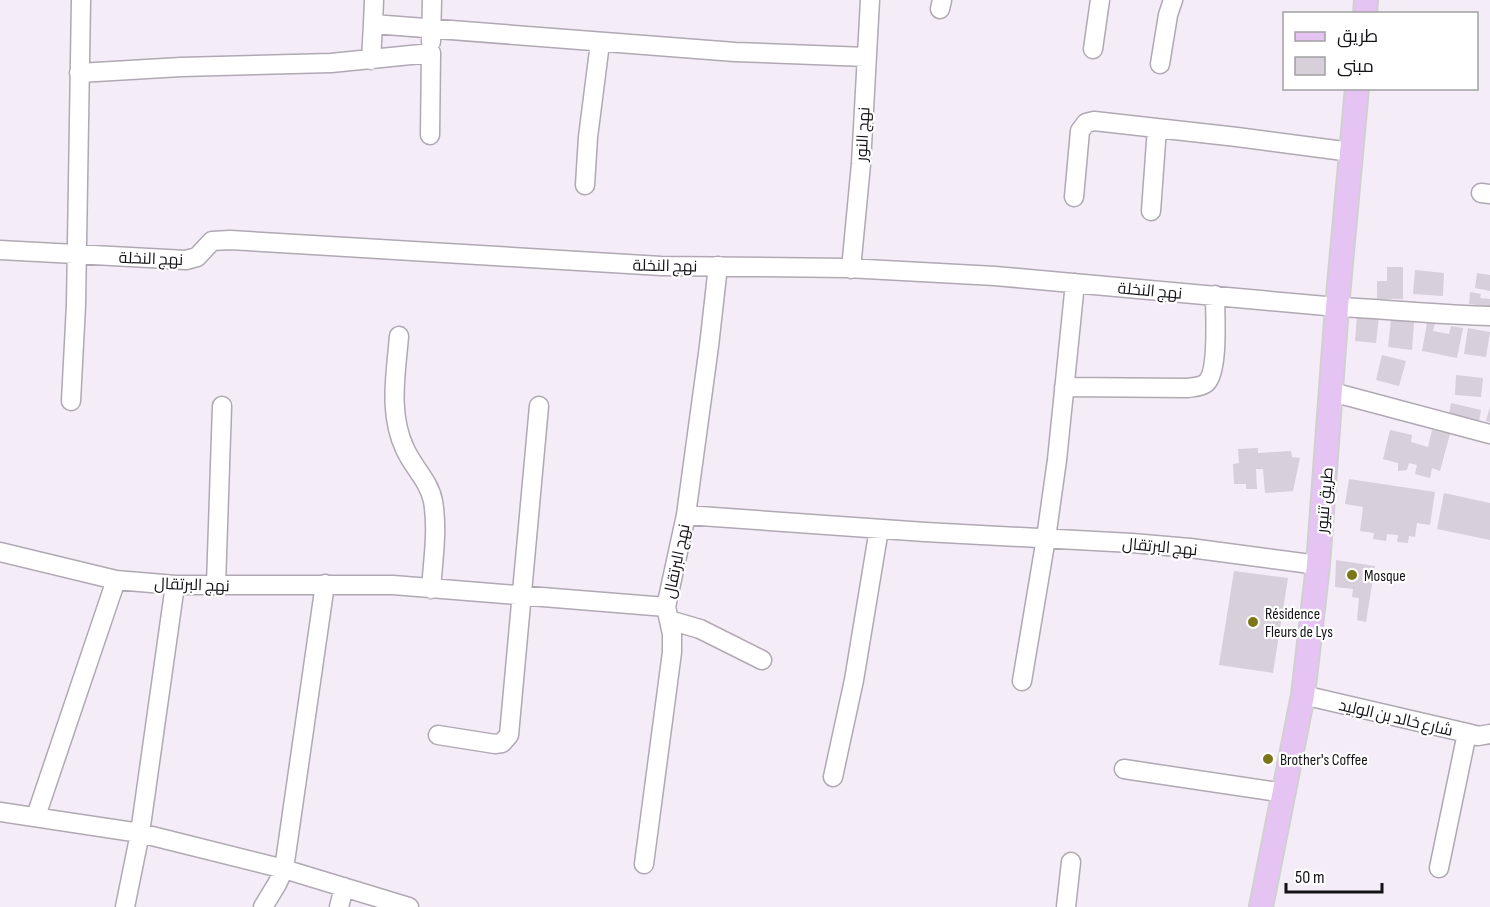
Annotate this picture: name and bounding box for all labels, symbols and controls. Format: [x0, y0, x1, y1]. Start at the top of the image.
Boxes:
legend [1283, 12, 1478, 90]
text: طريق [1337, 26, 1378, 48]
text: مبنى [1337, 56, 1374, 77]
street label: نهج النور [853, 106, 875, 163]
street label: نهج النخلة [118, 249, 184, 271]
street label: نهج النخلة [632, 256, 697, 278]
street label: نهج النخلة [1117, 279, 1183, 305]
street label: طريق تنيور [1313, 466, 1338, 535]
street label: نهج البرتقال [660, 522, 696, 600]
street label: نهج البرتقال [1121, 535, 1198, 561]
place label: Mosque [1364, 567, 1406, 586]
marker: Mosque [1345, 568, 1359, 582]
street label: نهج البرتقال [154, 575, 230, 597]
place label: Résidence Fleurs de Lys [1265, 605, 1333, 642]
marker: Résidence Fleurs de Lys [1246, 615, 1260, 629]
street label: شارع خالد بن الوليد [1337, 696, 1454, 742]
place label: Brother's Coffee [1280, 751, 1368, 770]
marker: Brother's Coffee [1261, 752, 1275, 766]
scale bar [1286, 856, 1382, 894]
text: 50 m [1295, 867, 1325, 888]

